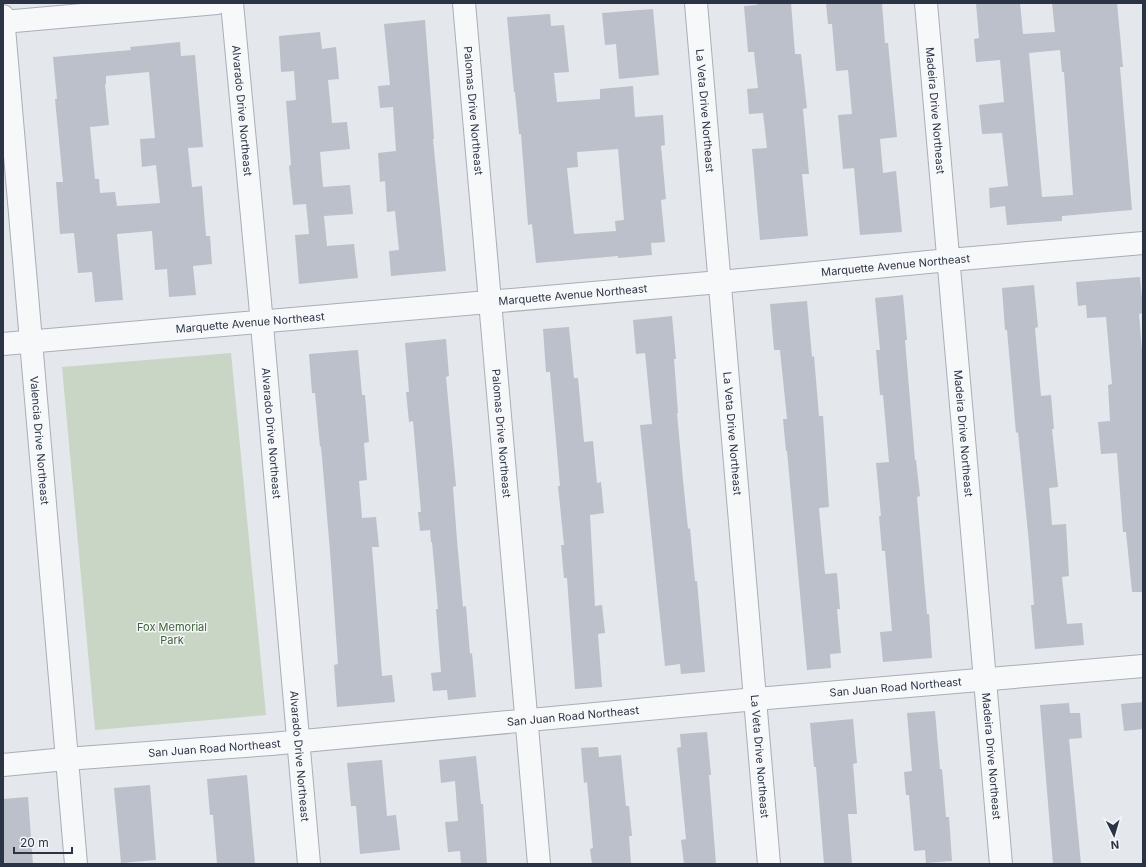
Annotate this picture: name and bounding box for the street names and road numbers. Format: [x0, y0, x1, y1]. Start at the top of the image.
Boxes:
street label: Alvarado Drive Northeast [229, 44, 255, 177]
street label: Palomas Drive Northeast [461, 46, 486, 176]
street label: Madeira Drive Northeast [923, 47, 948, 175]
street label: La Veta Drive Northeast [693, 48, 717, 173]
street label: Marquette Avenue Northeast [820, 251, 971, 279]
street label: Marquette Avenue Northeast [498, 281, 648, 308]
street label: Marquette Avenue Northeast [175, 309, 325, 336]
street label: Alvarado Drive Northeast [259, 367, 284, 500]
street label: Palomas Drive Northeast [489, 368, 514, 499]
street label: Madeira Drive Northeast [951, 369, 976, 498]
street label: La Veta Drive Northeast [720, 371, 745, 496]
street label: Valencia Drive Northeast [27, 376, 52, 506]
street label: San Juan Road Northeast [829, 674, 963, 700]
street label: Alvarado Drive Northeast [287, 690, 312, 822]
street label: Madeira Drive Northeast [979, 692, 1004, 821]
street label: La Veta Drive Northeast [748, 694, 772, 819]
street label: San Juan Road Northeast [506, 703, 640, 729]
street label: San Juan Road Northeast [148, 736, 281, 760]

